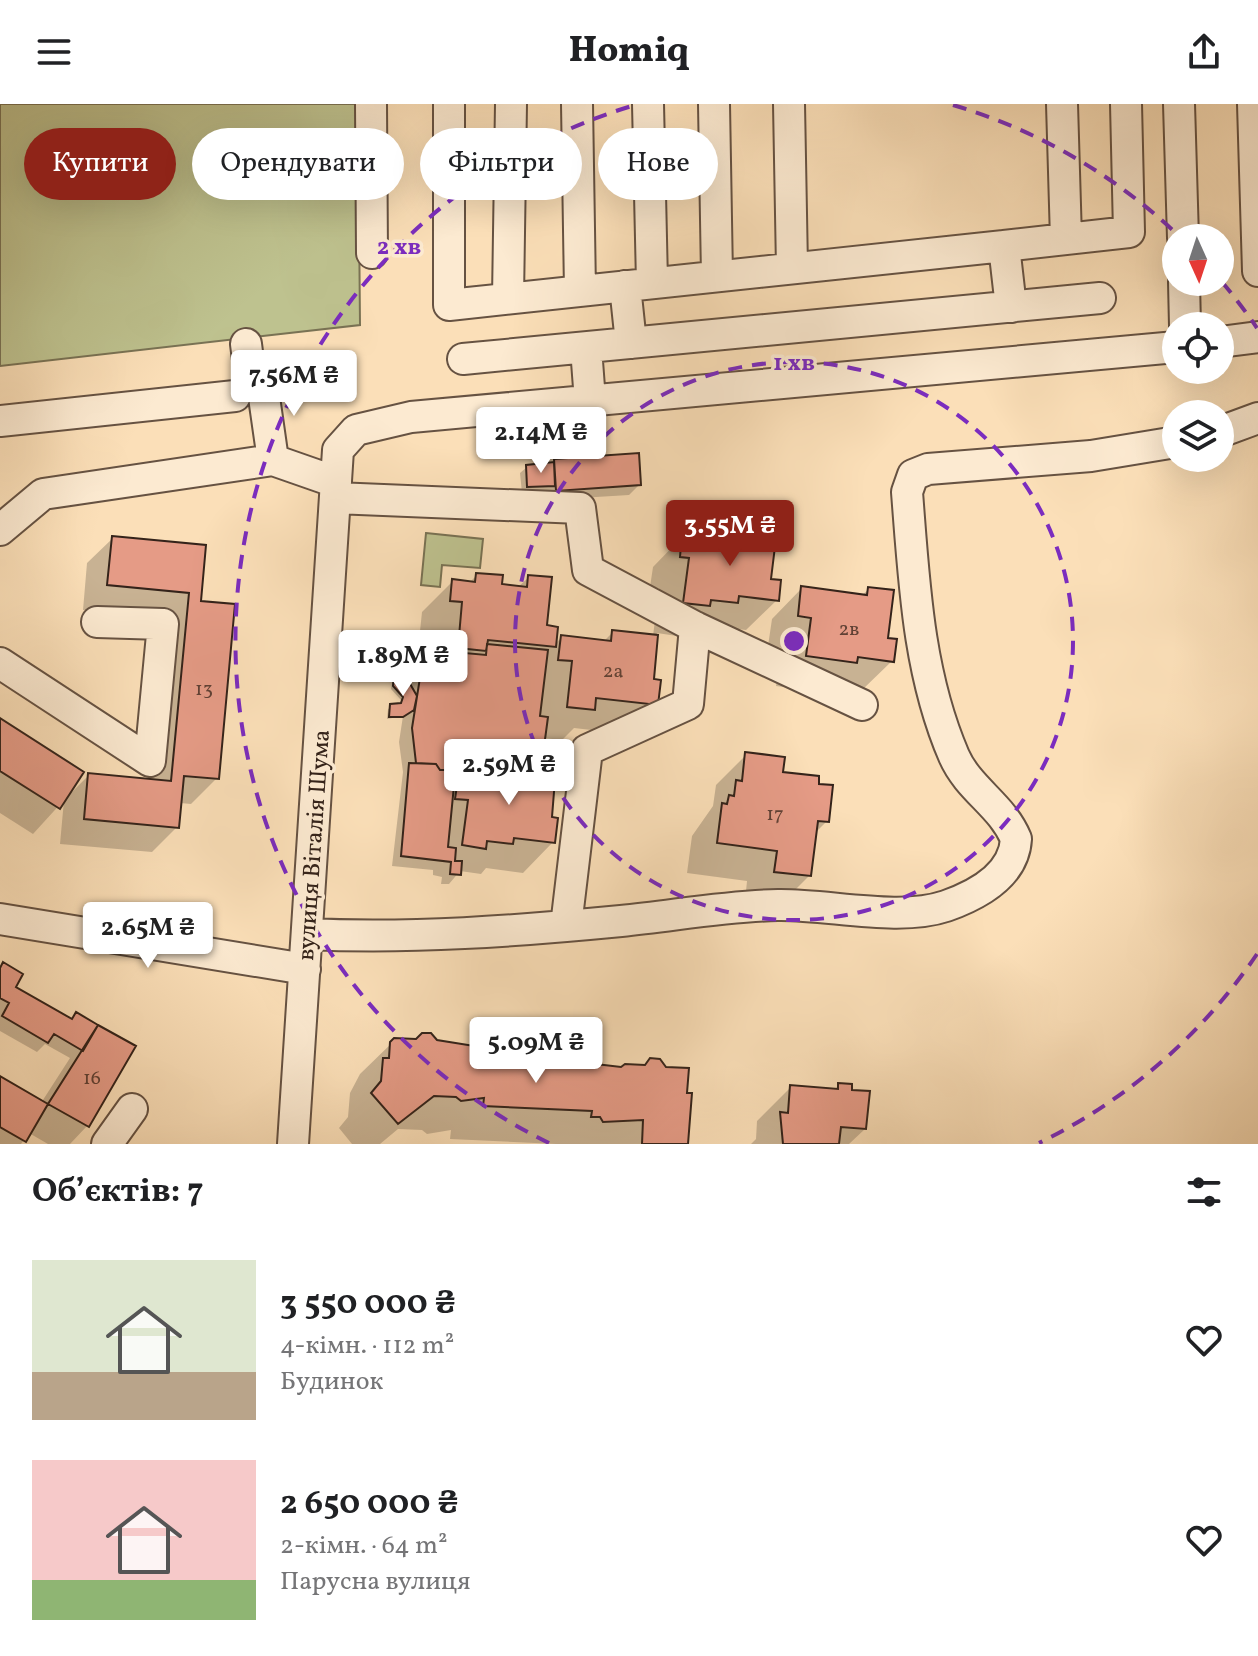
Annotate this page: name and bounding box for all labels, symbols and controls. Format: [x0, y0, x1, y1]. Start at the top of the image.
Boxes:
text: Homiq [569, 27, 689, 77]
icon: menu [32, 30, 76, 74]
icon: share [1182, 30, 1226, 74]
chip: Купити [24, 128, 176, 200]
chip: Орендувати [192, 128, 404, 200]
chip: Фільтри [420, 128, 582, 200]
chip: Нове [598, 128, 718, 200]
north arrow [1162, 224, 1234, 296]
map controls [1162, 224, 1234, 472]
text: 2 хв [377, 231, 421, 265]
button: locate [1162, 312, 1234, 384]
text: 1 хв [773, 347, 815, 381]
pin: 7.56M ₴ [220, 350, 368, 418]
text: 7.56M ₴ [249, 358, 339, 394]
button: layers [1162, 400, 1234, 472]
pin: 2.14M ₴ [467, 407, 615, 475]
text: 2.14M ₴ [494, 415, 588, 451]
pin: 3.55M ₴ [656, 500, 804, 568]
text: 3.55M ₴ [684, 508, 776, 544]
house number: 2в [839, 616, 859, 644]
centre of rings [780, 627, 808, 655]
pin: 1.89M ₴ [329, 630, 477, 698]
text: 1.89M ₴ [357, 638, 449, 674]
house number: 2а [603, 658, 623, 686]
house number: 13 [195, 676, 213, 704]
street label: вулиця Віталія Шума [290, 728, 340, 962]
pin: 2.59M ₴ [435, 739, 583, 807]
text: 2.59M ₴ [462, 747, 556, 783]
house number: 17 [766, 801, 784, 829]
pin: 2.65M ₴ [74, 902, 222, 970]
text: 2.65M ₴ [101, 910, 195, 946]
pin: 5.09M ₴ [462, 1017, 610, 1085]
text: 5.09M ₴ [487, 1025, 585, 1061]
house number: 16 [83, 1065, 101, 1093]
text: Об’єктів: 7 [32, 1169, 203, 1216]
icon: filters [1182, 1170, 1226, 1214]
text: 3 550 000 ₴ [280, 1281, 456, 1328]
icon: home [96, 1292, 192, 1388]
icon: heart [1182, 1318, 1226, 1362]
text: 4-кімн. · 112 m² [280, 1328, 454, 1364]
text: Будинок [280, 1364, 383, 1400]
text: 2 650 000 ₴ [280, 1481, 459, 1528]
icon: home [96, 1492, 192, 1588]
icon: heart [1182, 1518, 1226, 1562]
text: 2-кімн. · 64 m² [280, 1528, 448, 1564]
text: Парусна вулиця [280, 1564, 471, 1600]

